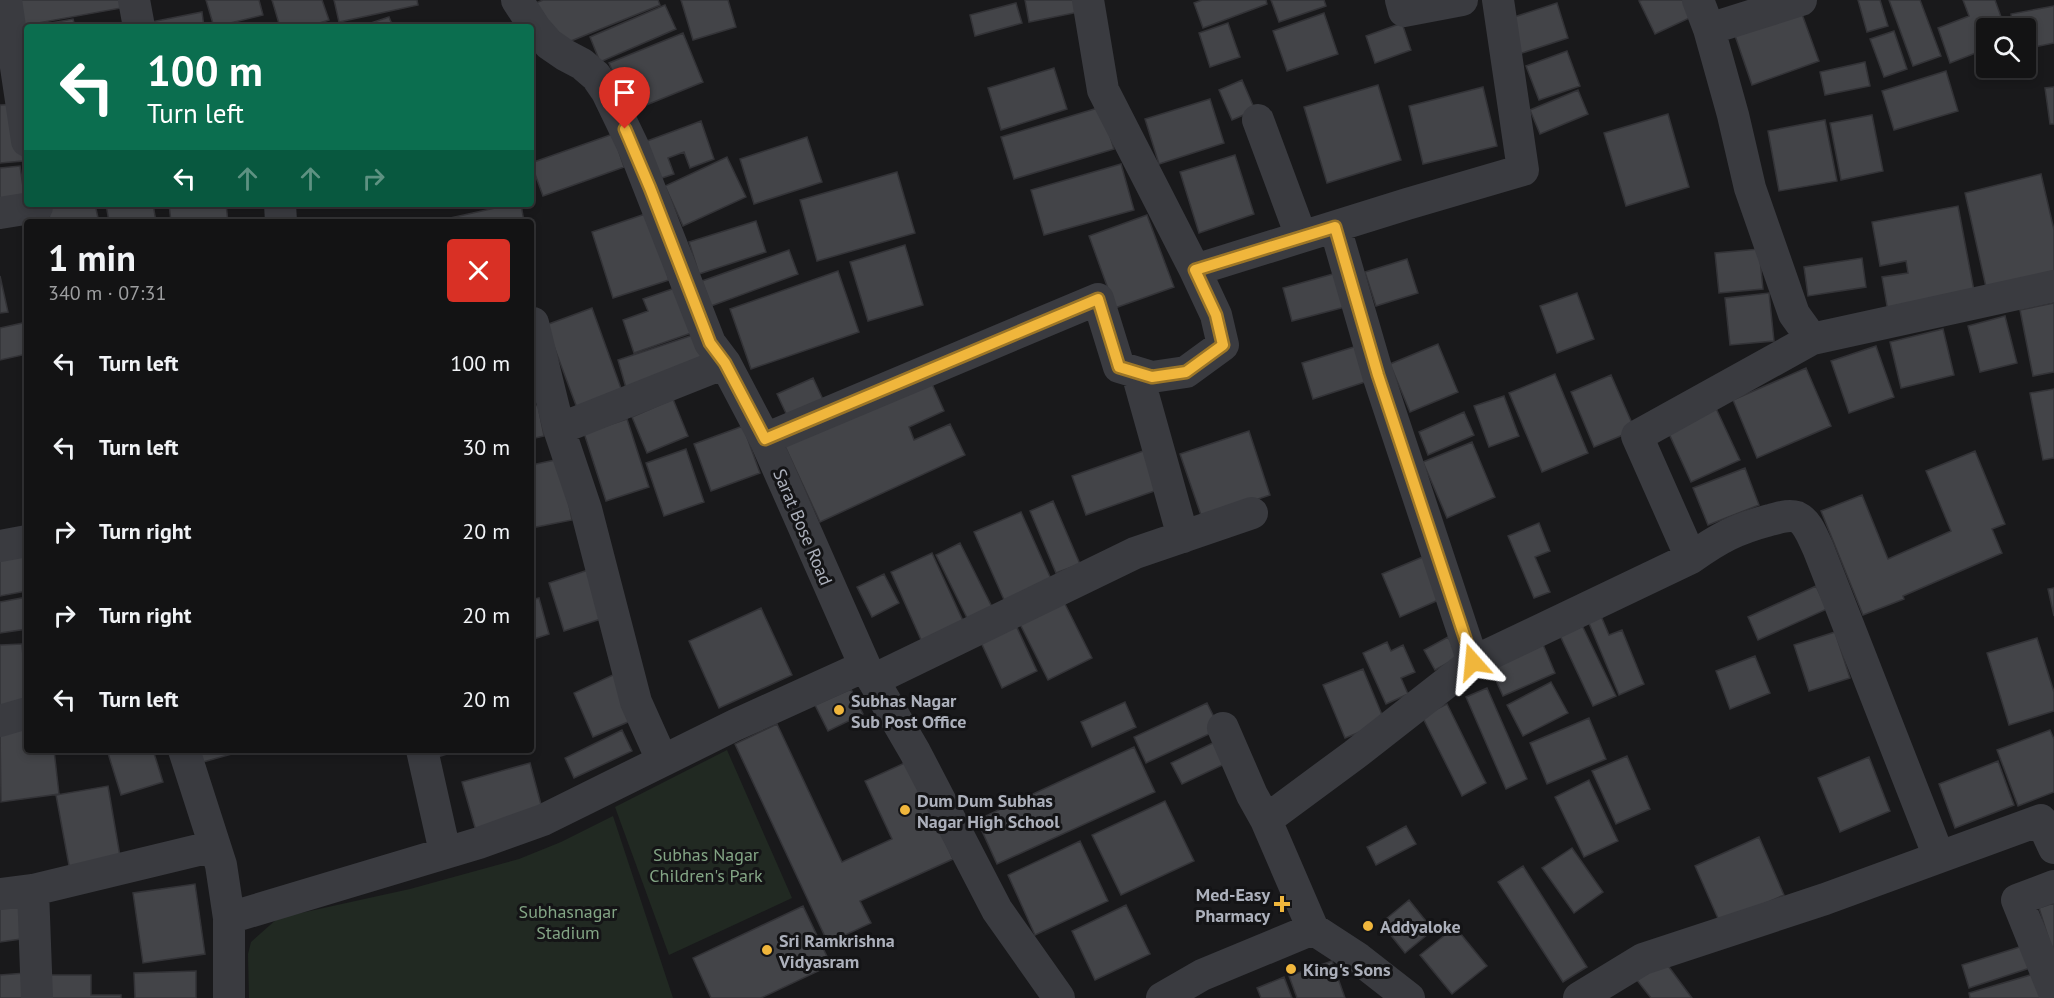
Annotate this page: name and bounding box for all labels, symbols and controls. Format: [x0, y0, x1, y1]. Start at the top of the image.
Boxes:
map controls [1976, 18, 2036, 78]
button: search [1976, 18, 2036, 78]
text: 100 m [147, 43, 263, 98]
icon: left [48, 48, 126, 126]
pin [599, 67, 650, 129]
icon: arrive [608, 76, 641, 109]
text: Turn left [147, 96, 244, 130]
icon: left [168, 162, 201, 195]
icon: ahead [231, 162, 264, 195]
icon: ahead [294, 162, 327, 195]
icon: right [357, 162, 390, 195]
text: 1 min [48, 234, 136, 281]
button: close [447, 239, 510, 302]
text: 340 m · 07:31 [48, 280, 166, 306]
icon: left [48, 347, 81, 380]
text: Turn left [99, 349, 179, 377]
text: 100 m [450, 349, 510, 377]
icon: left [48, 431, 81, 464]
text: Turn left [99, 433, 179, 461]
text: 30 m [462, 433, 510, 461]
street label: Sarat Bose Road [768, 465, 838, 589]
icon: right [48, 515, 81, 548]
text: Turn right [99, 517, 191, 545]
text: 20 m [462, 517, 510, 545]
icon: right [48, 599, 81, 632]
text: Turn right [99, 601, 191, 629]
text: 20 m [462, 601, 510, 629]
position arrow [1441, 630, 1505, 694]
icon: left [48, 683, 81, 716]
text: Turn left [99, 685, 179, 713]
text: 20 m [462, 685, 510, 713]
place label: Subhas Nagar Sub Post Office [851, 689, 966, 733]
marker: Subhas Nagar Sub Post Office [832, 703, 846, 717]
place label: Dum Dum Subhas Nagar High School [917, 789, 1060, 833]
marker: Dum Dum Subhas Nagar High School [898, 803, 912, 817]
park label: Subhas Nagar Children's Park [649, 843, 763, 887]
place label: Med-Easy Pharmacy [1195, 883, 1270, 927]
marker: Med-Easy Pharmacy [1275, 897, 1289, 911]
park label: Subhasnagar Stadium [519, 900, 617, 944]
place label: Addyaloke [1380, 915, 1461, 938]
marker: Addyaloke [1361, 919, 1375, 933]
place label: Sri Ramkrishna Vidyasram [778, 929, 895, 973]
marker: Sri Ramkrishna Vidyasram [760, 943, 774, 957]
place label: King's Sons [1303, 958, 1391, 981]
marker: King's Sons [1284, 962, 1298, 976]

